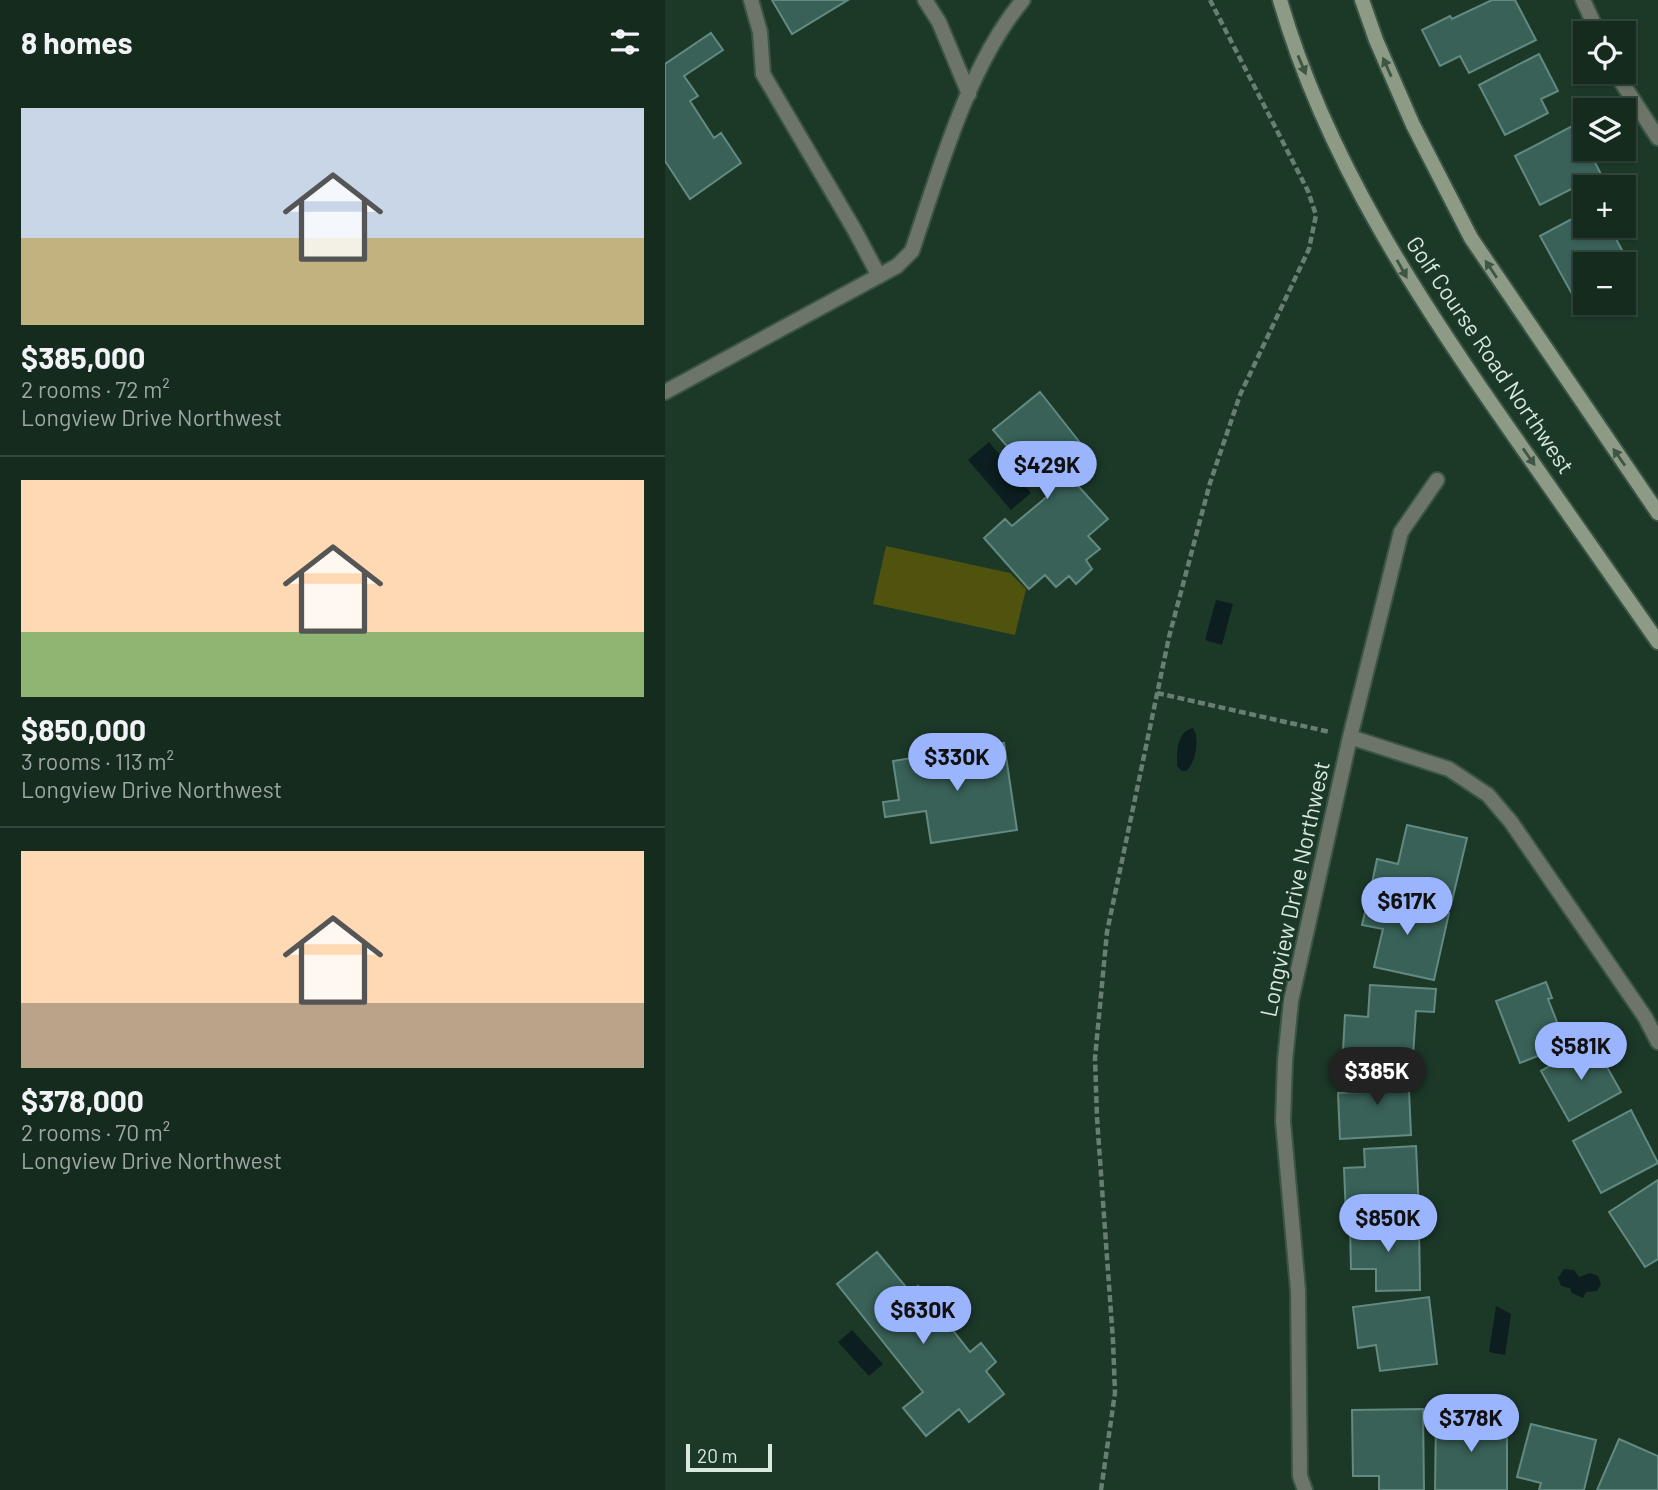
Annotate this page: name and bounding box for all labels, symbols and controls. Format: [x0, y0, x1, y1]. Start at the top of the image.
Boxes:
map controls [1573, 21, 1636, 315]
button: locate [1573, 21, 1636, 84]
icon: filters [606, 23, 644, 61]
text: 8 homes [21, 24, 132, 60]
one-way arrow [1296, 54, 1307, 75]
one-way arrow [1381, 56, 1392, 77]
button: layers [1573, 98, 1636, 161]
icon: home [270, 154, 396, 280]
button: + [1573, 175, 1636, 238]
street label: Golf Course Road Northwest [1401, 230, 1581, 478]
button: − [1573, 252, 1636, 315]
one-way arrow [1396, 259, 1408, 278]
one-way arrow [1485, 259, 1498, 278]
text: $385,000 [21, 339, 145, 375]
text: 2 rooms · 72 m² [21, 375, 170, 403]
text: Longview Drive Northwest [21, 403, 282, 431]
pin: $429K [998, 442, 1096, 501]
one-way arrow [1522, 448, 1536, 466]
one-way arrow [1612, 448, 1626, 466]
text: $429K [1014, 450, 1080, 478]
icon: home [270, 526, 396, 652]
text: $850,000 [21, 711, 146, 747]
pin: $330K [908, 734, 1006, 793]
text: $330K [924, 742, 990, 770]
text: 3 rooms · 113 m² [21, 747, 174, 775]
street label: Longview Drive Northwest [1253, 758, 1335, 1019]
text: Longview Drive Northwest [21, 775, 282, 803]
pin: $617K [1358, 878, 1456, 937]
text: $617K [1377, 886, 1437, 914]
icon: home [270, 897, 396, 1023]
pin: $581K [1532, 1023, 1630, 1082]
text: $581K [1551, 1031, 1611, 1059]
pin: $385K [1328, 1048, 1426, 1107]
text: $385K [1345, 1056, 1409, 1084]
text: $378,000 [21, 1082, 144, 1118]
text: 2 rooms · 70 m² [21, 1118, 170, 1146]
text: Longview Drive Northwest [21, 1146, 282, 1174]
pin: $850K [1339, 1194, 1437, 1254]
text: $850K [1355, 1203, 1421, 1231]
pin: $630K [874, 1286, 972, 1346]
text: $630K [890, 1295, 956, 1323]
pin: $378K [1422, 1394, 1520, 1454]
text: $378K [1439, 1403, 1503, 1431]
scale bar [686, 1441, 772, 1473]
text: 20 m [697, 1444, 737, 1467]

